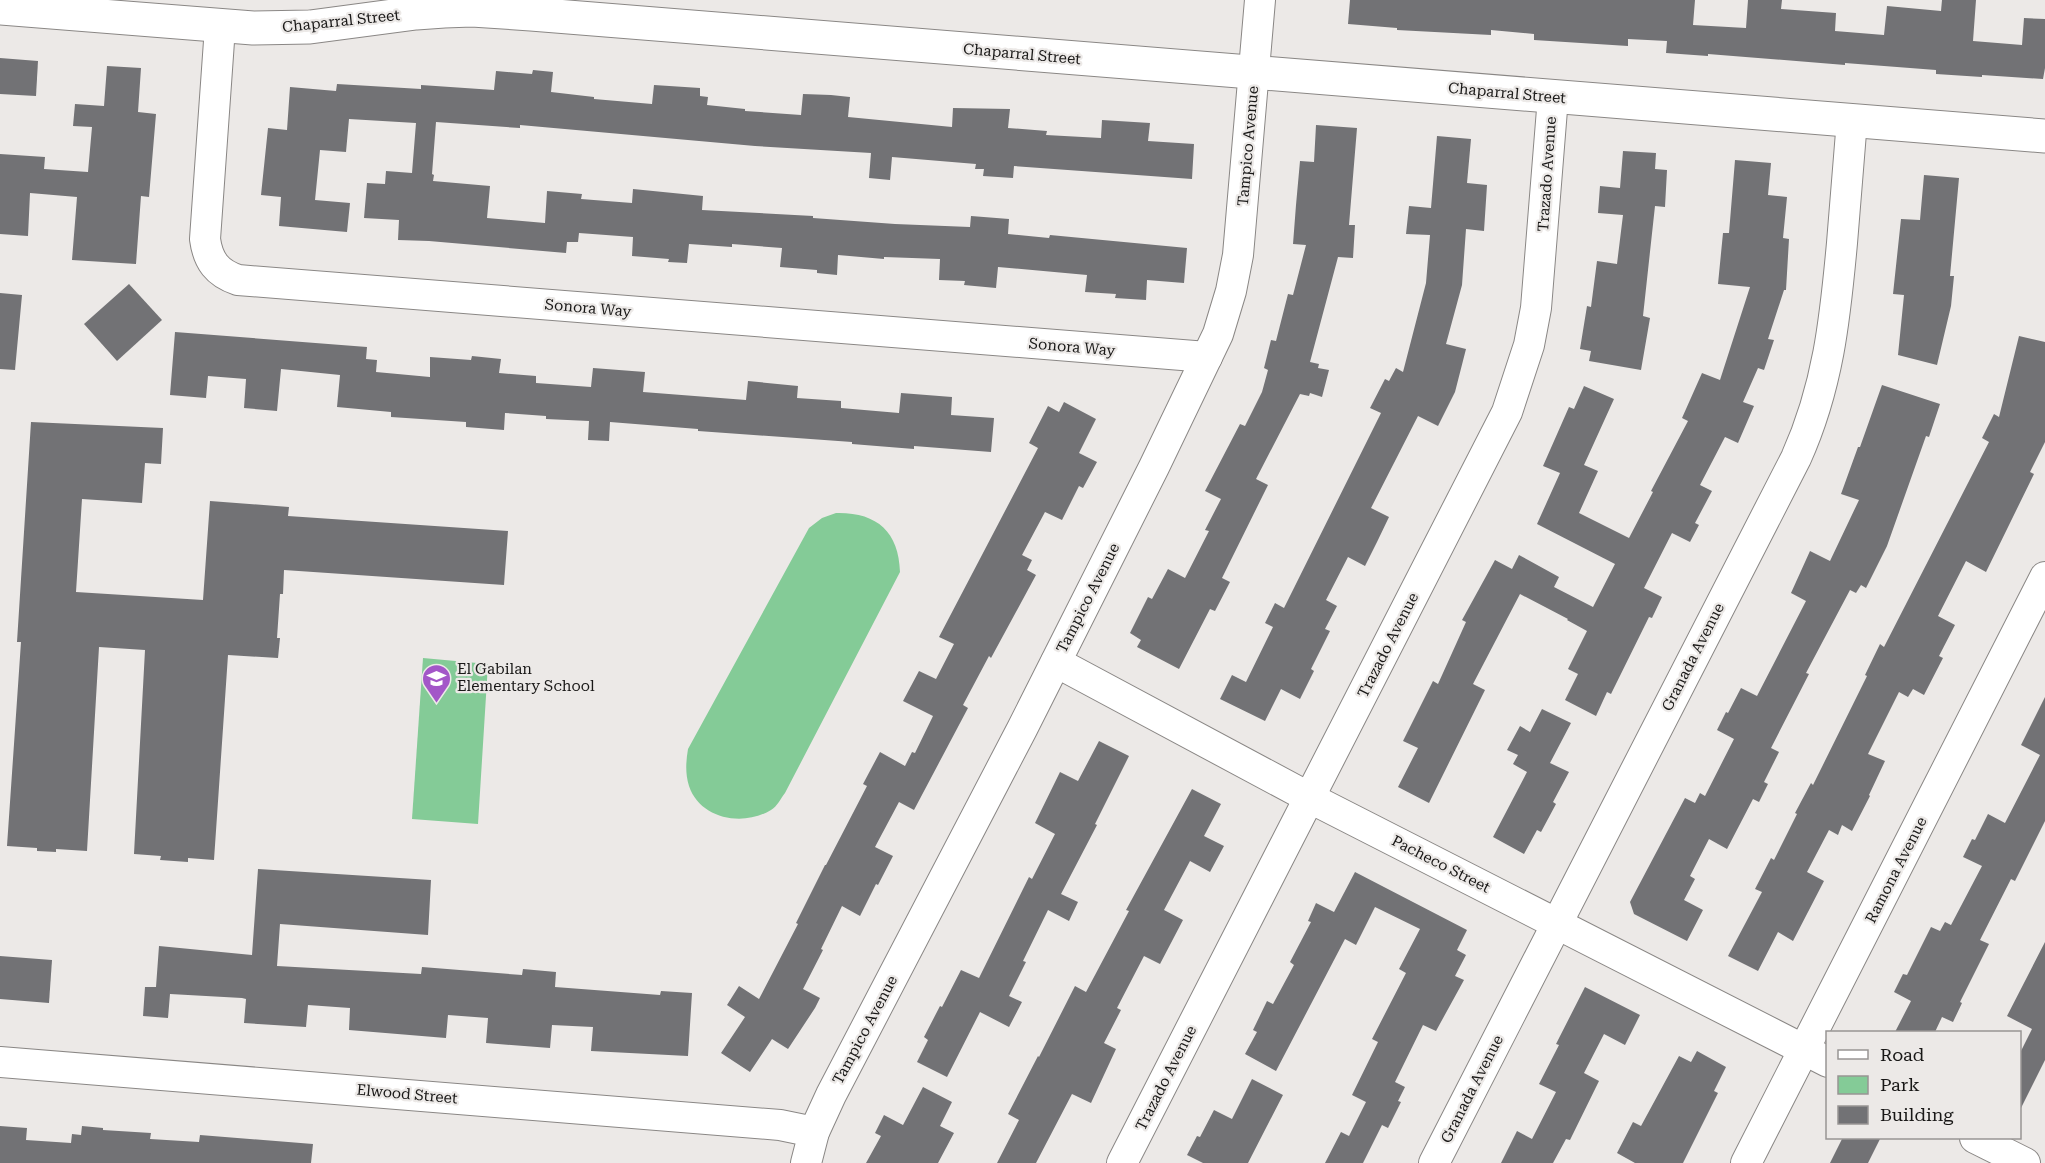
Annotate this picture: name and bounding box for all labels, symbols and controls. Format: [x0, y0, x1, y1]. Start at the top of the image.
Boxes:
street label: Chaparral Street [281, 6, 401, 36]
street label: Chaparral Street [962, 40, 1082, 68]
street label: Chaparral Street [1447, 79, 1567, 107]
street label: Tampico Avenue [1234, 85, 1262, 207]
street label: Trazado Avenue [1534, 116, 1560, 232]
street label: Sonora Way [544, 295, 632, 321]
street label: Sonora Way [1028, 334, 1116, 360]
street label: Tampico Avenue [1053, 540, 1123, 656]
street label: Trazado Avenue [1354, 589, 1422, 701]
street label: Granada Avenue [1658, 600, 1728, 714]
place label: El Gabilan Elementary School [457, 660, 595, 695]
school or university icon: El Gabilan Elementary School [420, 662, 452, 704]
street label: Ramona Avenue [1861, 814, 1931, 926]
street label: Pacheco Street [1389, 831, 1494, 897]
street label: Tampico Avenue [829, 973, 901, 1087]
street label: Trazado Avenue [1132, 1022, 1200, 1134]
legend [1826, 1031, 2021, 1139]
street label: Granada Avenue [1437, 1032, 1507, 1146]
text: Road [1880, 1044, 1925, 1065]
text: Park [1880, 1074, 1920, 1095]
street label: Elwood Street [356, 1081, 459, 1107]
text: Building [1880, 1104, 1954, 1125]

